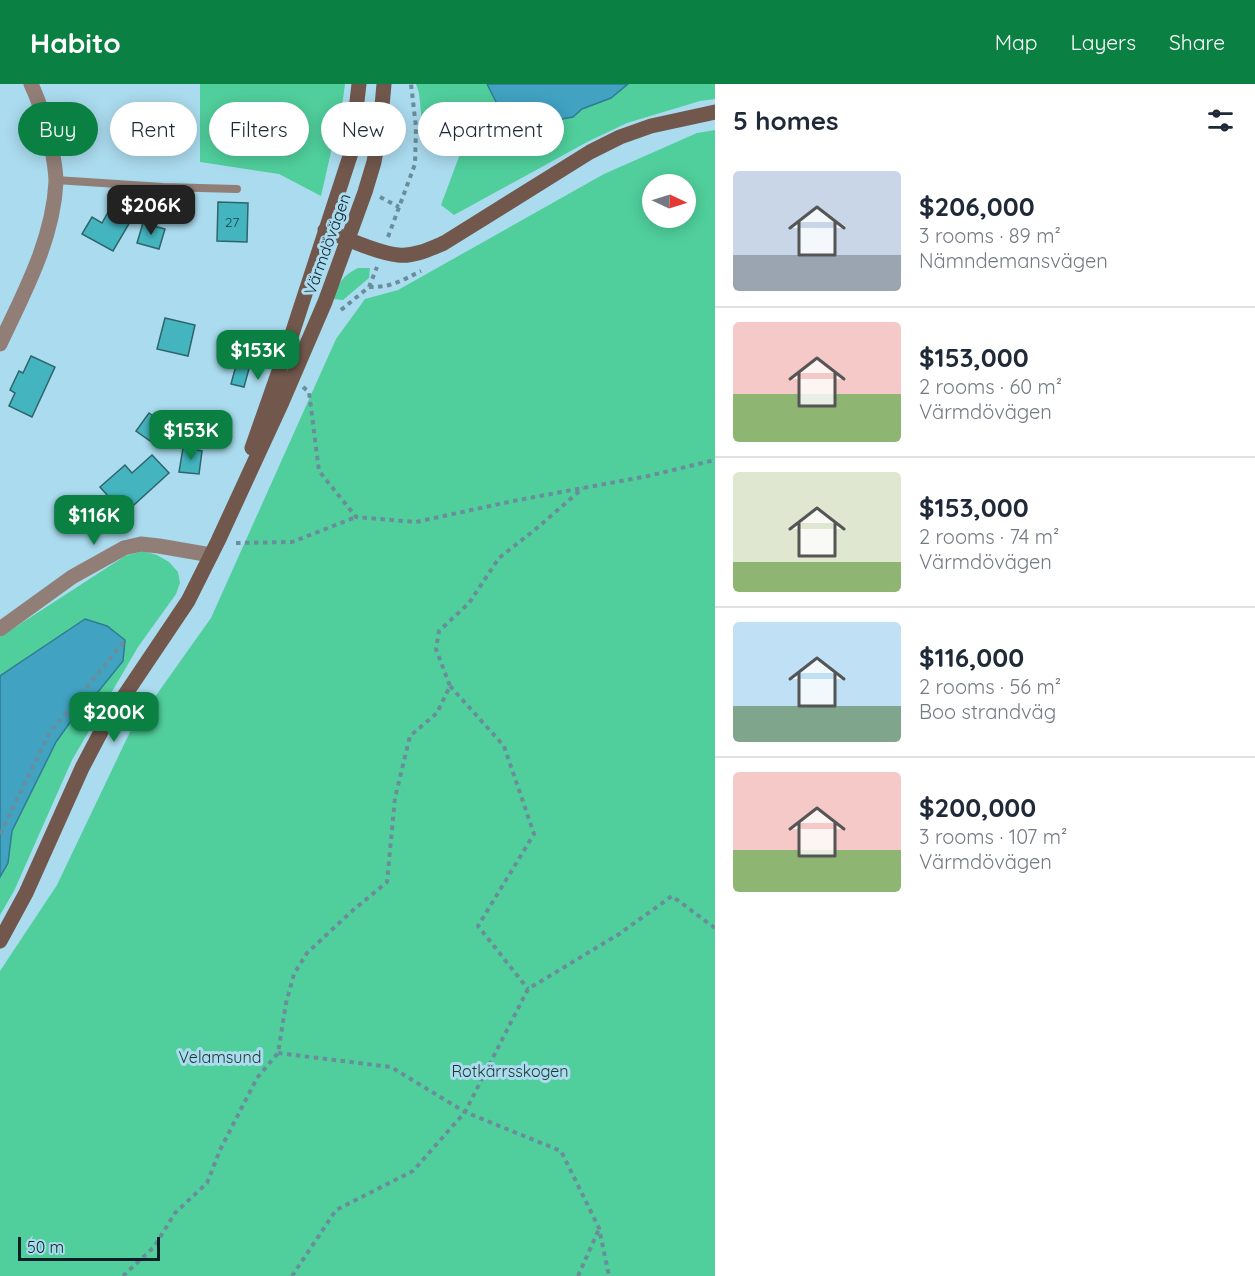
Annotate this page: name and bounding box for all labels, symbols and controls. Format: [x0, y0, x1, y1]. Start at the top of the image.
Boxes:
text: Habito [30, 25, 121, 60]
text: Map [995, 29, 1038, 55]
text: Layers [1071, 29, 1136, 55]
text: Share [1169, 29, 1225, 55]
chip: Buy [18, 102, 98, 156]
chip: Rent [110, 102, 197, 156]
chip: Filters [209, 102, 309, 156]
chip: New [321, 102, 406, 156]
chip: Apartment [418, 102, 564, 156]
text: 5 homes [733, 104, 839, 137]
icon: filters [1204, 104, 1237, 137]
north arrow [642, 174, 696, 228]
map controls [642, 174, 696, 228]
pin: $206K [109, 185, 193, 236]
text: $206,000 [919, 190, 1035, 223]
street label: Värmdövägen [299, 191, 355, 297]
text: $206K [121, 192, 181, 217]
icon: home [781, 195, 853, 267]
house number: 27 [225, 213, 239, 231]
text: 3 rooms · 89 m² [919, 223, 1061, 248]
text: Nämndemansvägen [919, 248, 1108, 273]
pin: $153K [216, 330, 300, 381]
text: $153K [230, 337, 286, 362]
text: $153,000 [919, 341, 1029, 374]
icon: home [781, 346, 853, 418]
text: 2 rooms · 60 m² [919, 374, 1062, 399]
text: Värmdövägen [919, 399, 1052, 424]
pin: $153K [149, 410, 233, 461]
text: $153K [163, 417, 219, 442]
text: $153,000 [919, 491, 1029, 524]
pin: $116K [52, 495, 136, 546]
icon: home [781, 496, 853, 568]
text: $116K [68, 502, 120, 527]
text: 2 rooms · 74 m² [919, 524, 1059, 549]
text: Värmdövägen [919, 549, 1052, 574]
text: $116,000 [919, 641, 1024, 674]
icon: home [781, 646, 853, 718]
text: 2 rooms · 56 m² [919, 674, 1061, 699]
pin: $200K [72, 692, 156, 743]
text: $200K [84, 699, 144, 724]
text: Boo strandväg [919, 699, 1056, 724]
text: $200,000 [919, 791, 1036, 824]
icon: home [781, 796, 853, 868]
text: 3 rooms · 107 m² [919, 824, 1067, 849]
text: Värmdövägen [919, 849, 1052, 874]
park label: Velamsund [179, 1047, 261, 1067]
park label: Rotkärrsskogen [451, 1061, 569, 1081]
scale bar [18, 1234, 160, 1262]
text: 50 m [27, 1237, 64, 1257]

